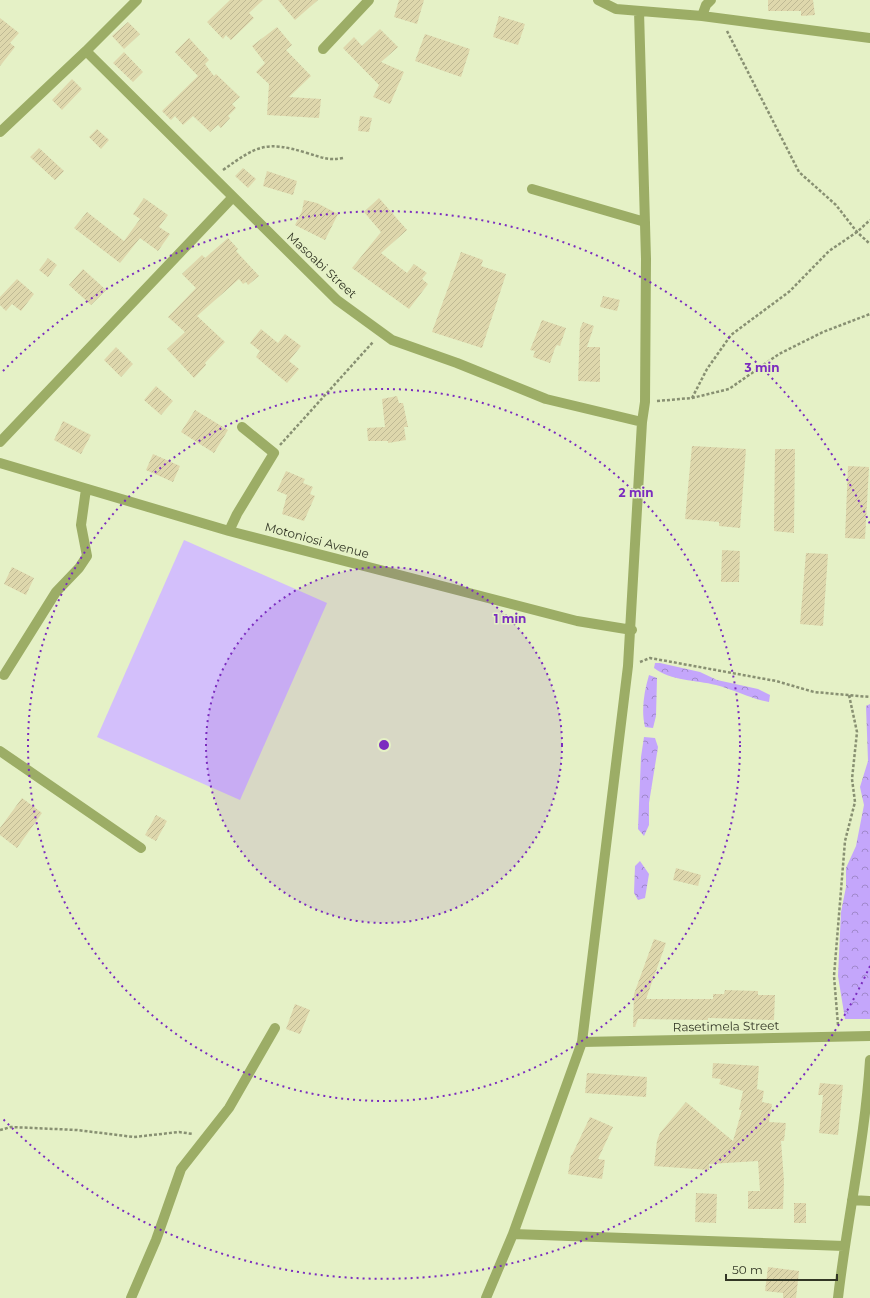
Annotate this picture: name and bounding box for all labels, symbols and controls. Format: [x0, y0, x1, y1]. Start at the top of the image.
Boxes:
street label: Masoabi Street [284, 229, 360, 301]
text: 3 min [744, 360, 780, 375]
text: 2 min [619, 485, 653, 500]
street label: Motoniosi Avenue [263, 519, 371, 561]
text: 1 min [494, 611, 526, 626]
centre of rings [377, 738, 391, 752]
street label: Rasetimela Street [673, 1018, 780, 1034]
scale bar [726, 1256, 837, 1282]
text: 50 m [732, 1262, 763, 1277]

